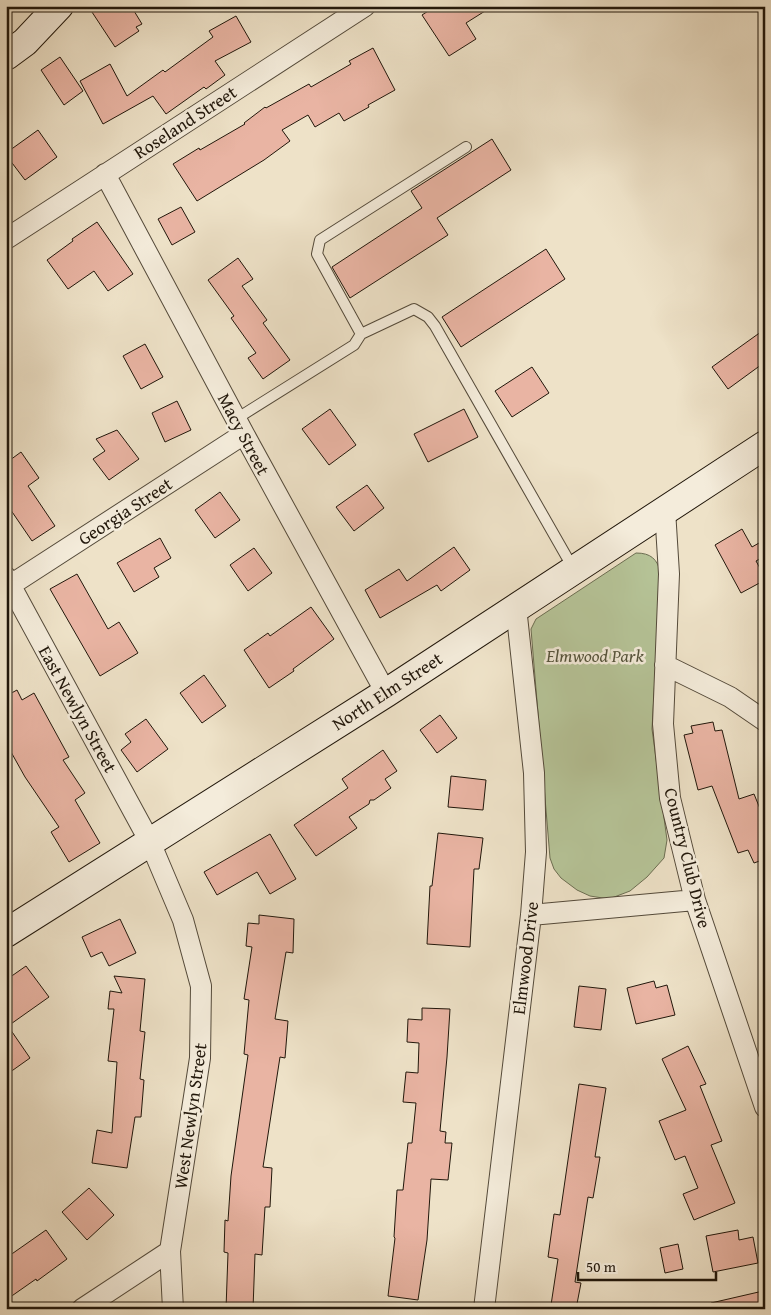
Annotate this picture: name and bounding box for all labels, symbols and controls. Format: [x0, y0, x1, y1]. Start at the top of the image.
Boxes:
street label: Roseland Street [128, 78, 242, 165]
street label: Macy Street [211, 388, 277, 481]
street label: Georgia Street [72, 470, 178, 552]
street label: East Newlyn Street [32, 640, 124, 778]
park label: Elmwood Park [545, 642, 645, 669]
street label: North Elm Street [326, 645, 448, 737]
street label: Country Club Drive [658, 785, 718, 931]
street label: Elmwood Drive [505, 900, 545, 1016]
street label: West Newlyn Street [166, 1041, 214, 1191]
scale bar [578, 1250, 716, 1282]
text: 50 m [586, 1256, 617, 1277]

